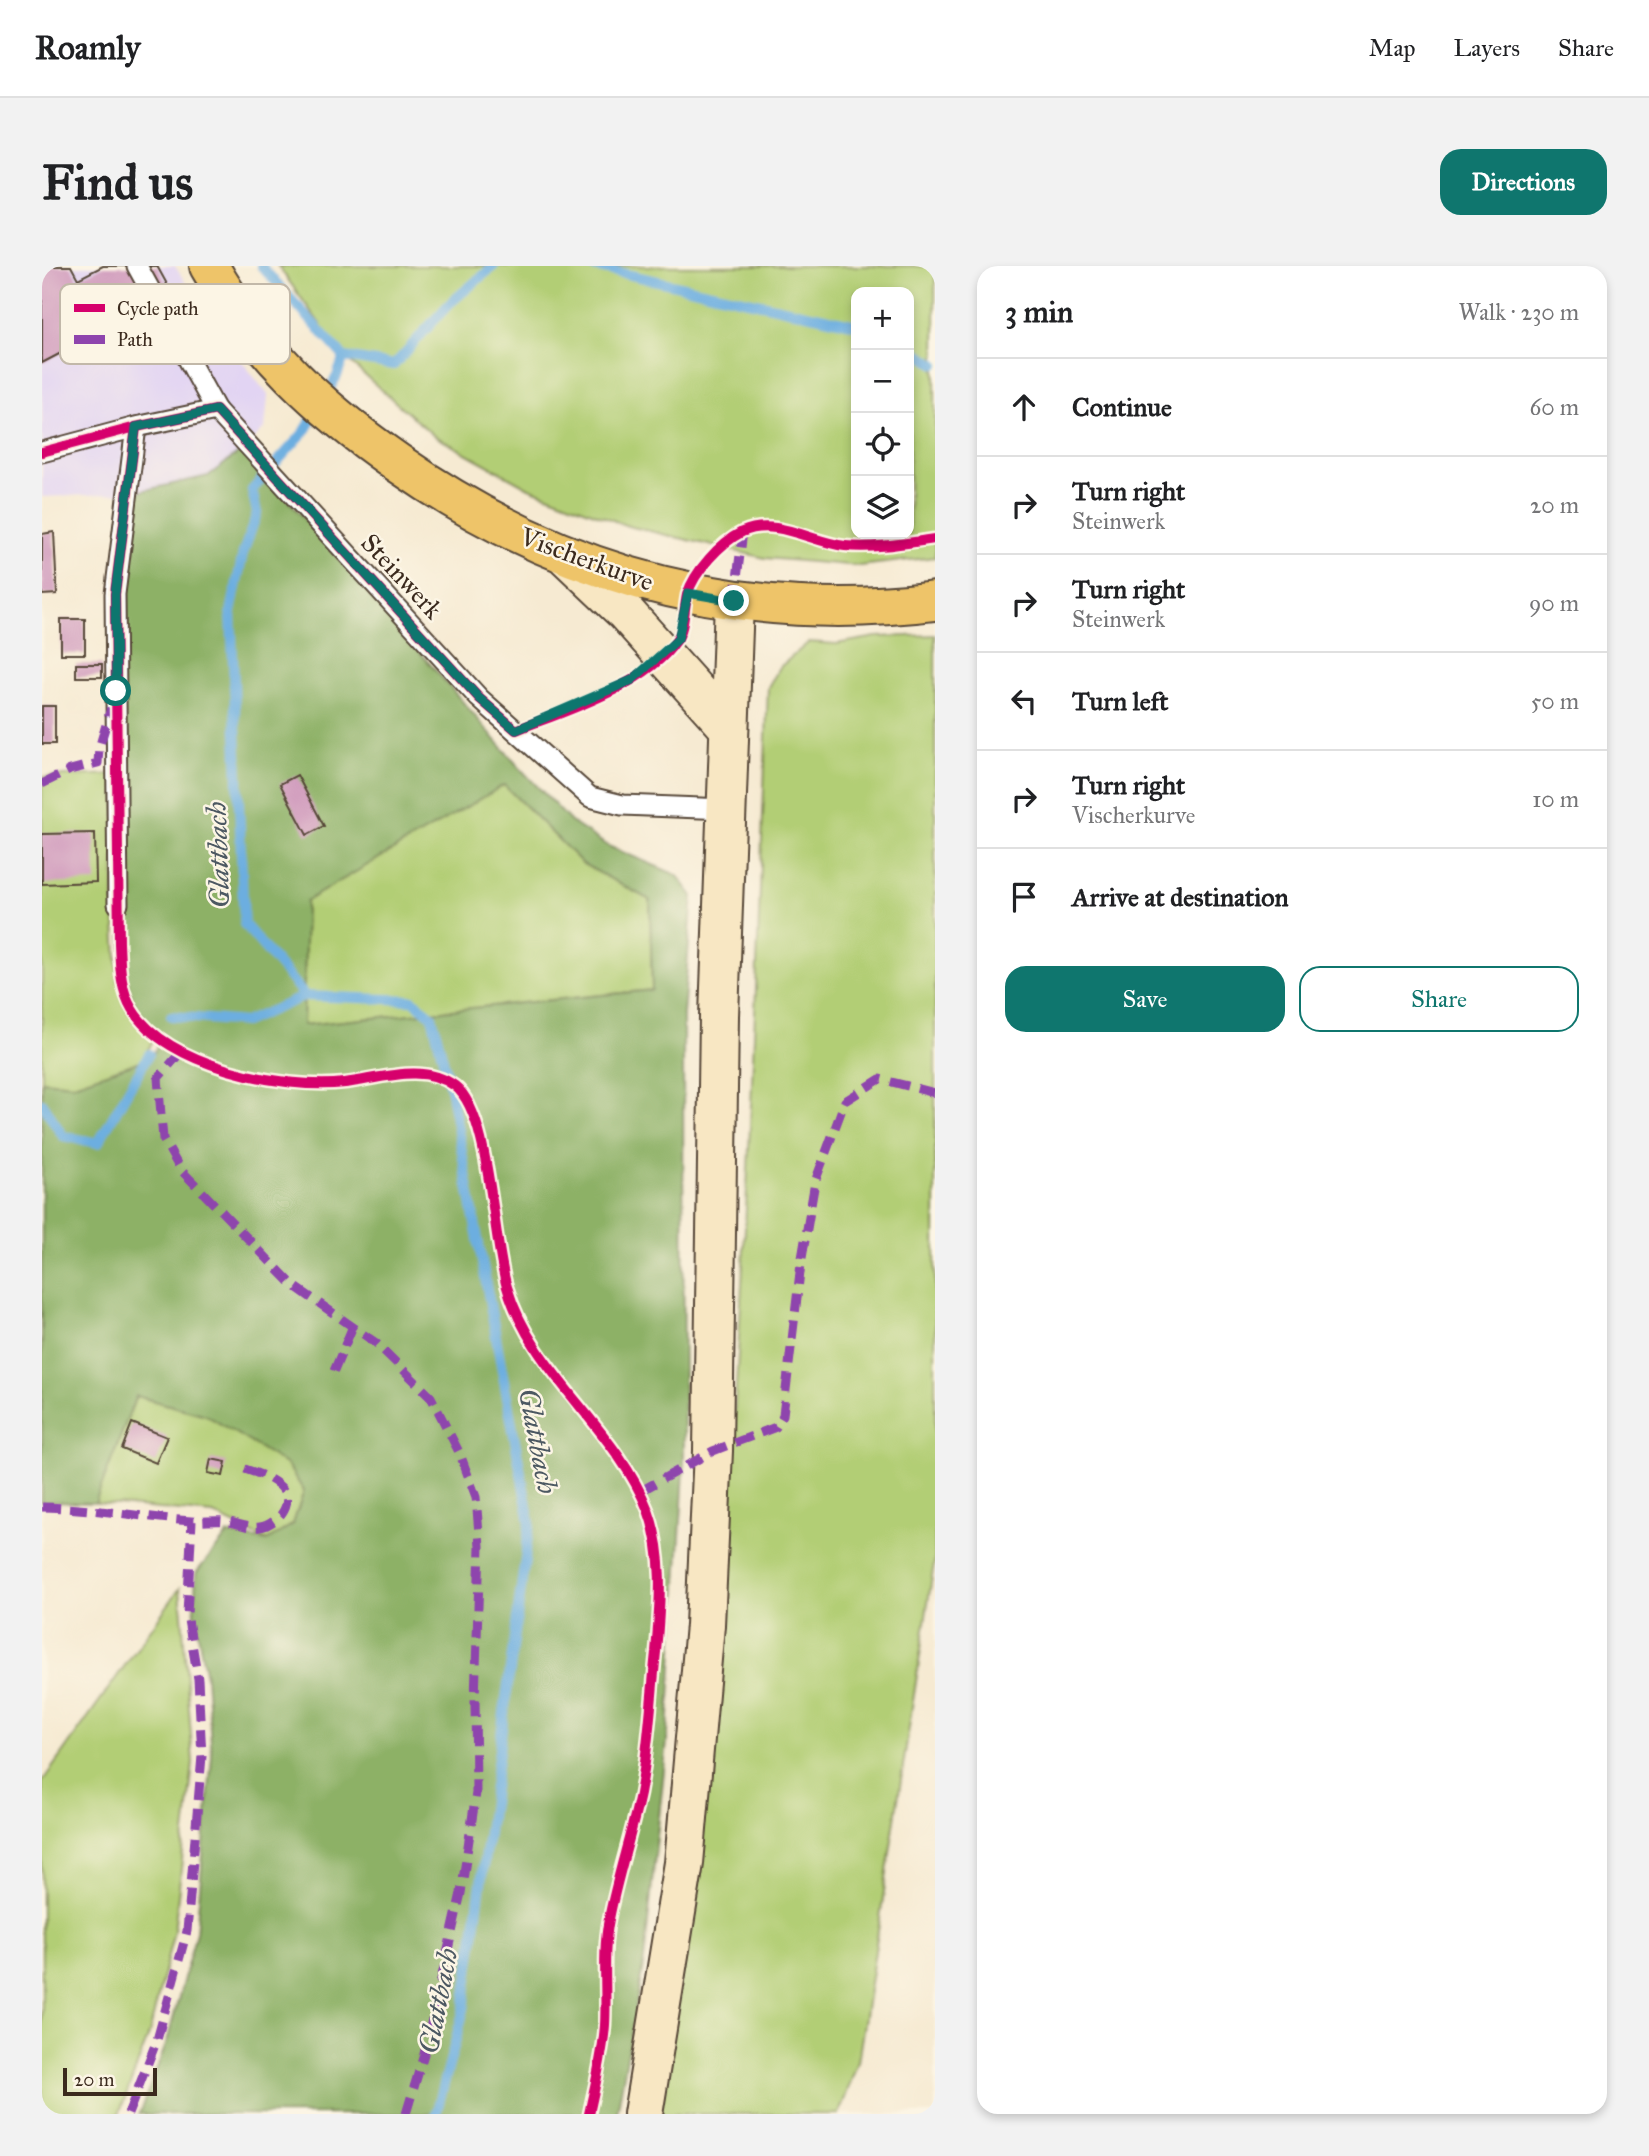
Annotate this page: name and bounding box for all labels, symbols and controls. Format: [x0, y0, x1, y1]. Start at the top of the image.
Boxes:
text: Roamly [35, 28, 140, 68]
text: Map [1369, 33, 1416, 63]
text: Layers [1454, 33, 1520, 63]
text: Share [1558, 33, 1614, 63]
button: Directions [1440, 149, 1607, 215]
text: Find us [42, 153, 193, 212]
legend [60, 284, 290, 364]
map controls [851, 287, 914, 539]
button: + [851, 287, 914, 350]
text: 3 min [1005, 294, 1073, 330]
text: Cycle path [117, 297, 199, 320]
text: Walk · 230 m [1459, 298, 1579, 326]
text: Path [117, 328, 153, 351]
button: − [851, 350, 914, 413]
icon: ahead [1005, 388, 1043, 426]
text: Continue [1072, 391, 1172, 423]
text: 60 m [1530, 393, 1579, 421]
button: locate [851, 413, 914, 476]
text: Turn right [1072, 475, 1185, 507]
button: layers [851, 476, 914, 539]
icon: right [1005, 486, 1043, 524]
text: 20 m [1530, 491, 1579, 519]
text: Steinwerk [1072, 507, 1165, 535]
street label: Vischerkurve [515, 520, 658, 598]
street label: Steinwerk [354, 527, 450, 626]
text: Turn right [1072, 573, 1185, 605]
icon: right [1005, 584, 1043, 622]
route end [718, 585, 749, 616]
text: 90 m [1529, 589, 1579, 617]
text: Steinwerk [1072, 605, 1165, 633]
route start [100, 675, 131, 706]
icon: left [1005, 682, 1043, 720]
text: Turn left [1072, 685, 1168, 717]
text: 50 m [1531, 687, 1579, 715]
text: Turn right [1072, 769, 1185, 801]
icon: right [1005, 780, 1043, 818]
text: 10 m [1532, 785, 1579, 813]
water label: Glattbach [199, 801, 237, 909]
text: Vischerkurve [1072, 801, 1195, 829]
icon: arrive [1005, 878, 1043, 916]
text: Arrive at destination [1072, 881, 1289, 913]
button: Save [1005, 966, 1285, 1032]
button: Share [1299, 966, 1579, 1032]
water label: Glattbach [511, 1385, 565, 1497]
water label: Glattbach [411, 1945, 465, 2057]
scale bar [63, 2065, 158, 2097]
text: 20 m [74, 2068, 115, 2091]

